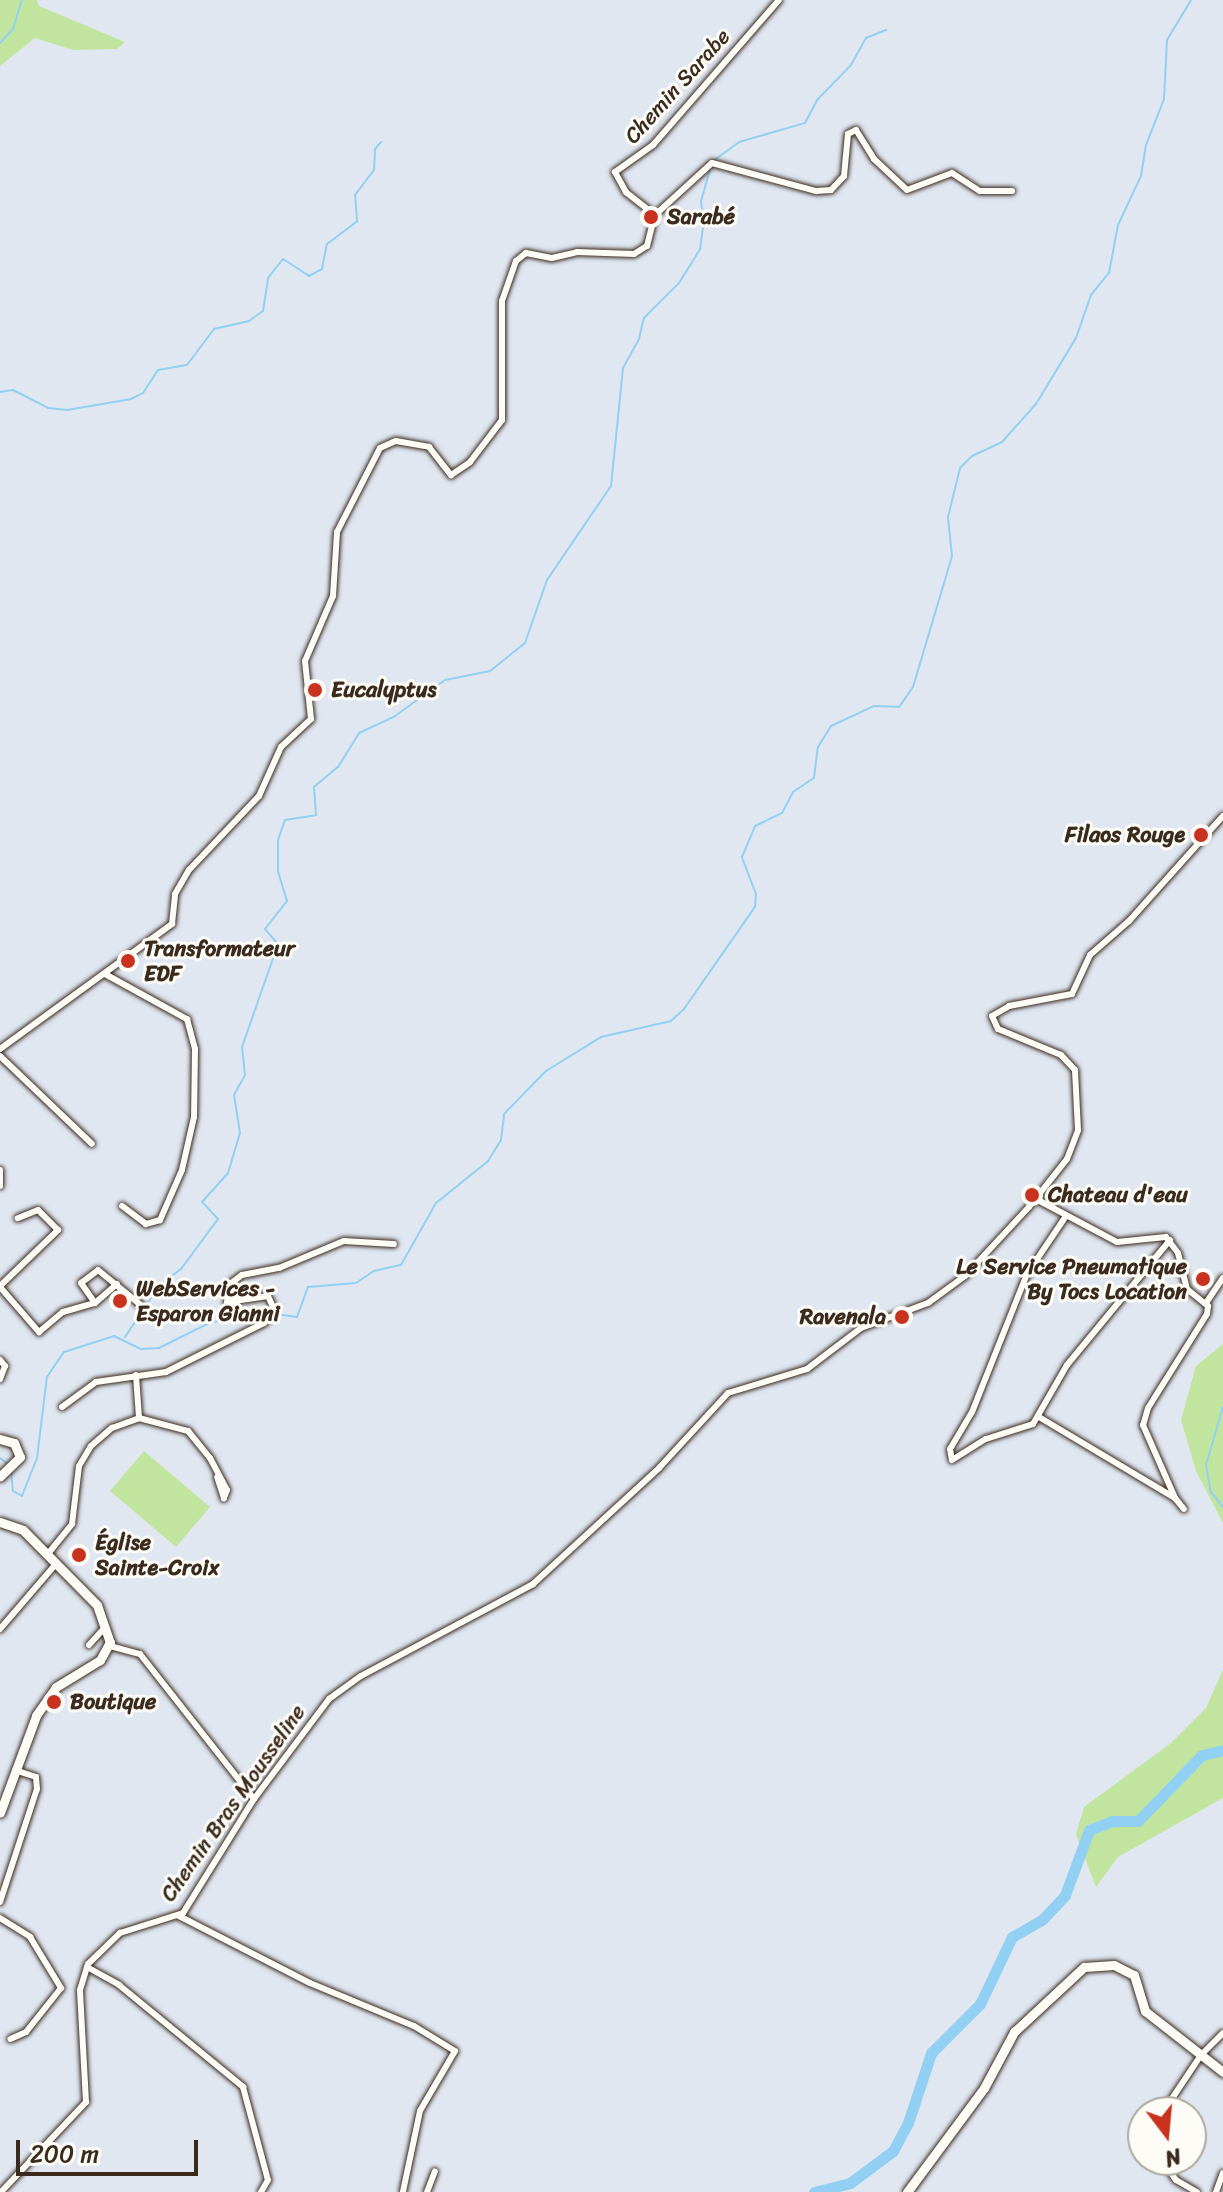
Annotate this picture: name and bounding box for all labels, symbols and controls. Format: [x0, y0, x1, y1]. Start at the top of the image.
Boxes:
street label: Chemin Sarabe [619, 23, 735, 149]
place label: Sarabé [667, 204, 735, 230]
marker: Sarabé [642, 208, 660, 226]
place label: Eucalyptus [331, 677, 437, 703]
marker: Eucalyptus [306, 681, 324, 699]
place label: Filaos Rouge [1065, 822, 1185, 848]
marker: Filaos Rouge [1192, 826, 1210, 844]
place label: Transformateur EDF [144, 935, 295, 986]
marker: Transformateur EDF [119, 952, 137, 970]
place label: Chateau d'eau [1048, 1182, 1188, 1208]
marker: Chateau d'eau [1023, 1186, 1041, 1204]
place label: Le Service Pneumatique By Tocs Location [958, 1253, 1187, 1304]
marker: Le Service Pneumatique By Tocs Location [1194, 1270, 1212, 1288]
place label: WebServices - Esparon Gianni [136, 1275, 279, 1326]
marker: WebServices - Esparon Gianni [111, 1292, 129, 1310]
place label: Ravenala [800, 1304, 886, 1330]
marker: Ravenala [893, 1308, 911, 1326]
place label: Église Sainte-Croix [95, 1529, 219, 1580]
marker: Église Sainte-Croix [70, 1546, 88, 1564]
place label: Boutique [70, 1689, 156, 1715]
marker: Boutique [45, 1693, 63, 1711]
street label: Chemin Bras Mousseline [155, 1699, 311, 1907]
north arrow [1127, 2096, 1207, 2176]
scale bar [20, 2124, 202, 2174]
text: 200 m [30, 2133, 99, 2175]
text: N [1160, 2137, 1186, 2178]

